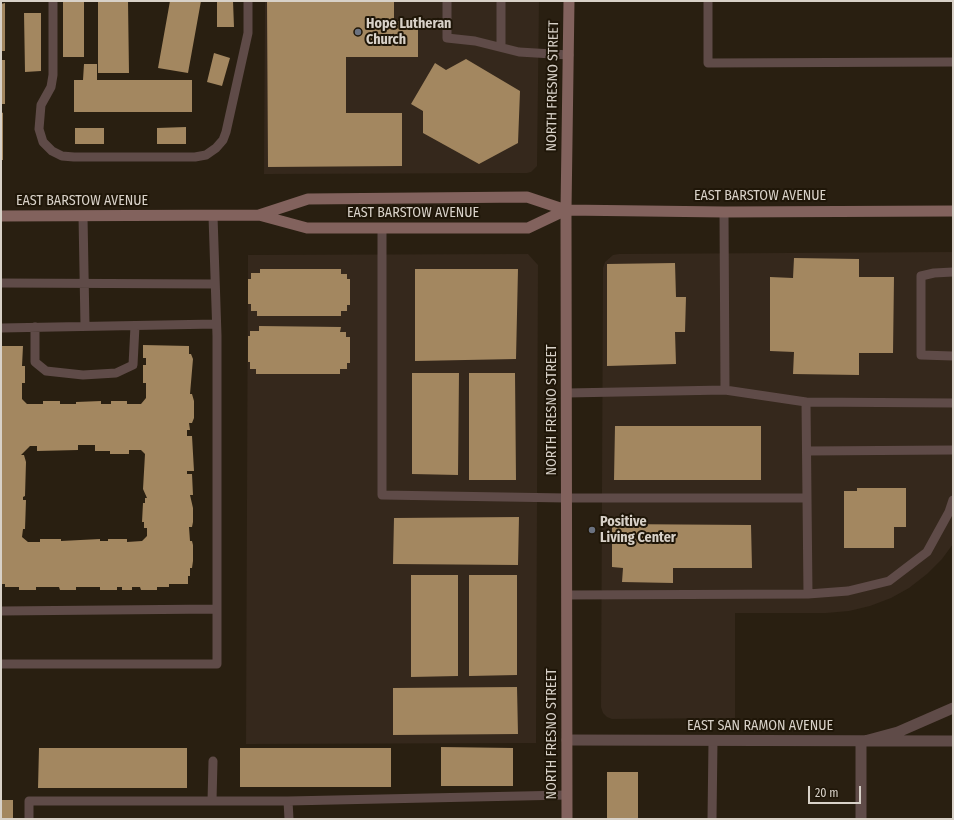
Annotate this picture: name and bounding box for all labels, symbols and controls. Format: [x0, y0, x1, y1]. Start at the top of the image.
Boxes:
place label: Hope Lutheran Church [366, 16, 451, 48]
street label: NORTH FRESNO STREET [543, 20, 563, 152]
marker: Hope Lutheran Church [353, 27, 363, 37]
street label: EAST BARSTOW AVENUE [694, 188, 826, 204]
street label: EAST BARSTOW AVENUE [16, 193, 148, 209]
street label: EAST BARSTOW AVENUE [347, 205, 479, 221]
street label: NORTH FRESNO STREET [544, 345, 560, 475]
place label: Positive Living Center [600, 514, 676, 546]
marker: Positive Living Center [587, 525, 597, 535]
street label: NORTH FRESNO STREET [544, 669, 560, 799]
street label: EAST SAN RAMON AVENUE [687, 718, 833, 734]
scale bar [810, 778, 863, 804]
text: 20 m [815, 786, 839, 800]

